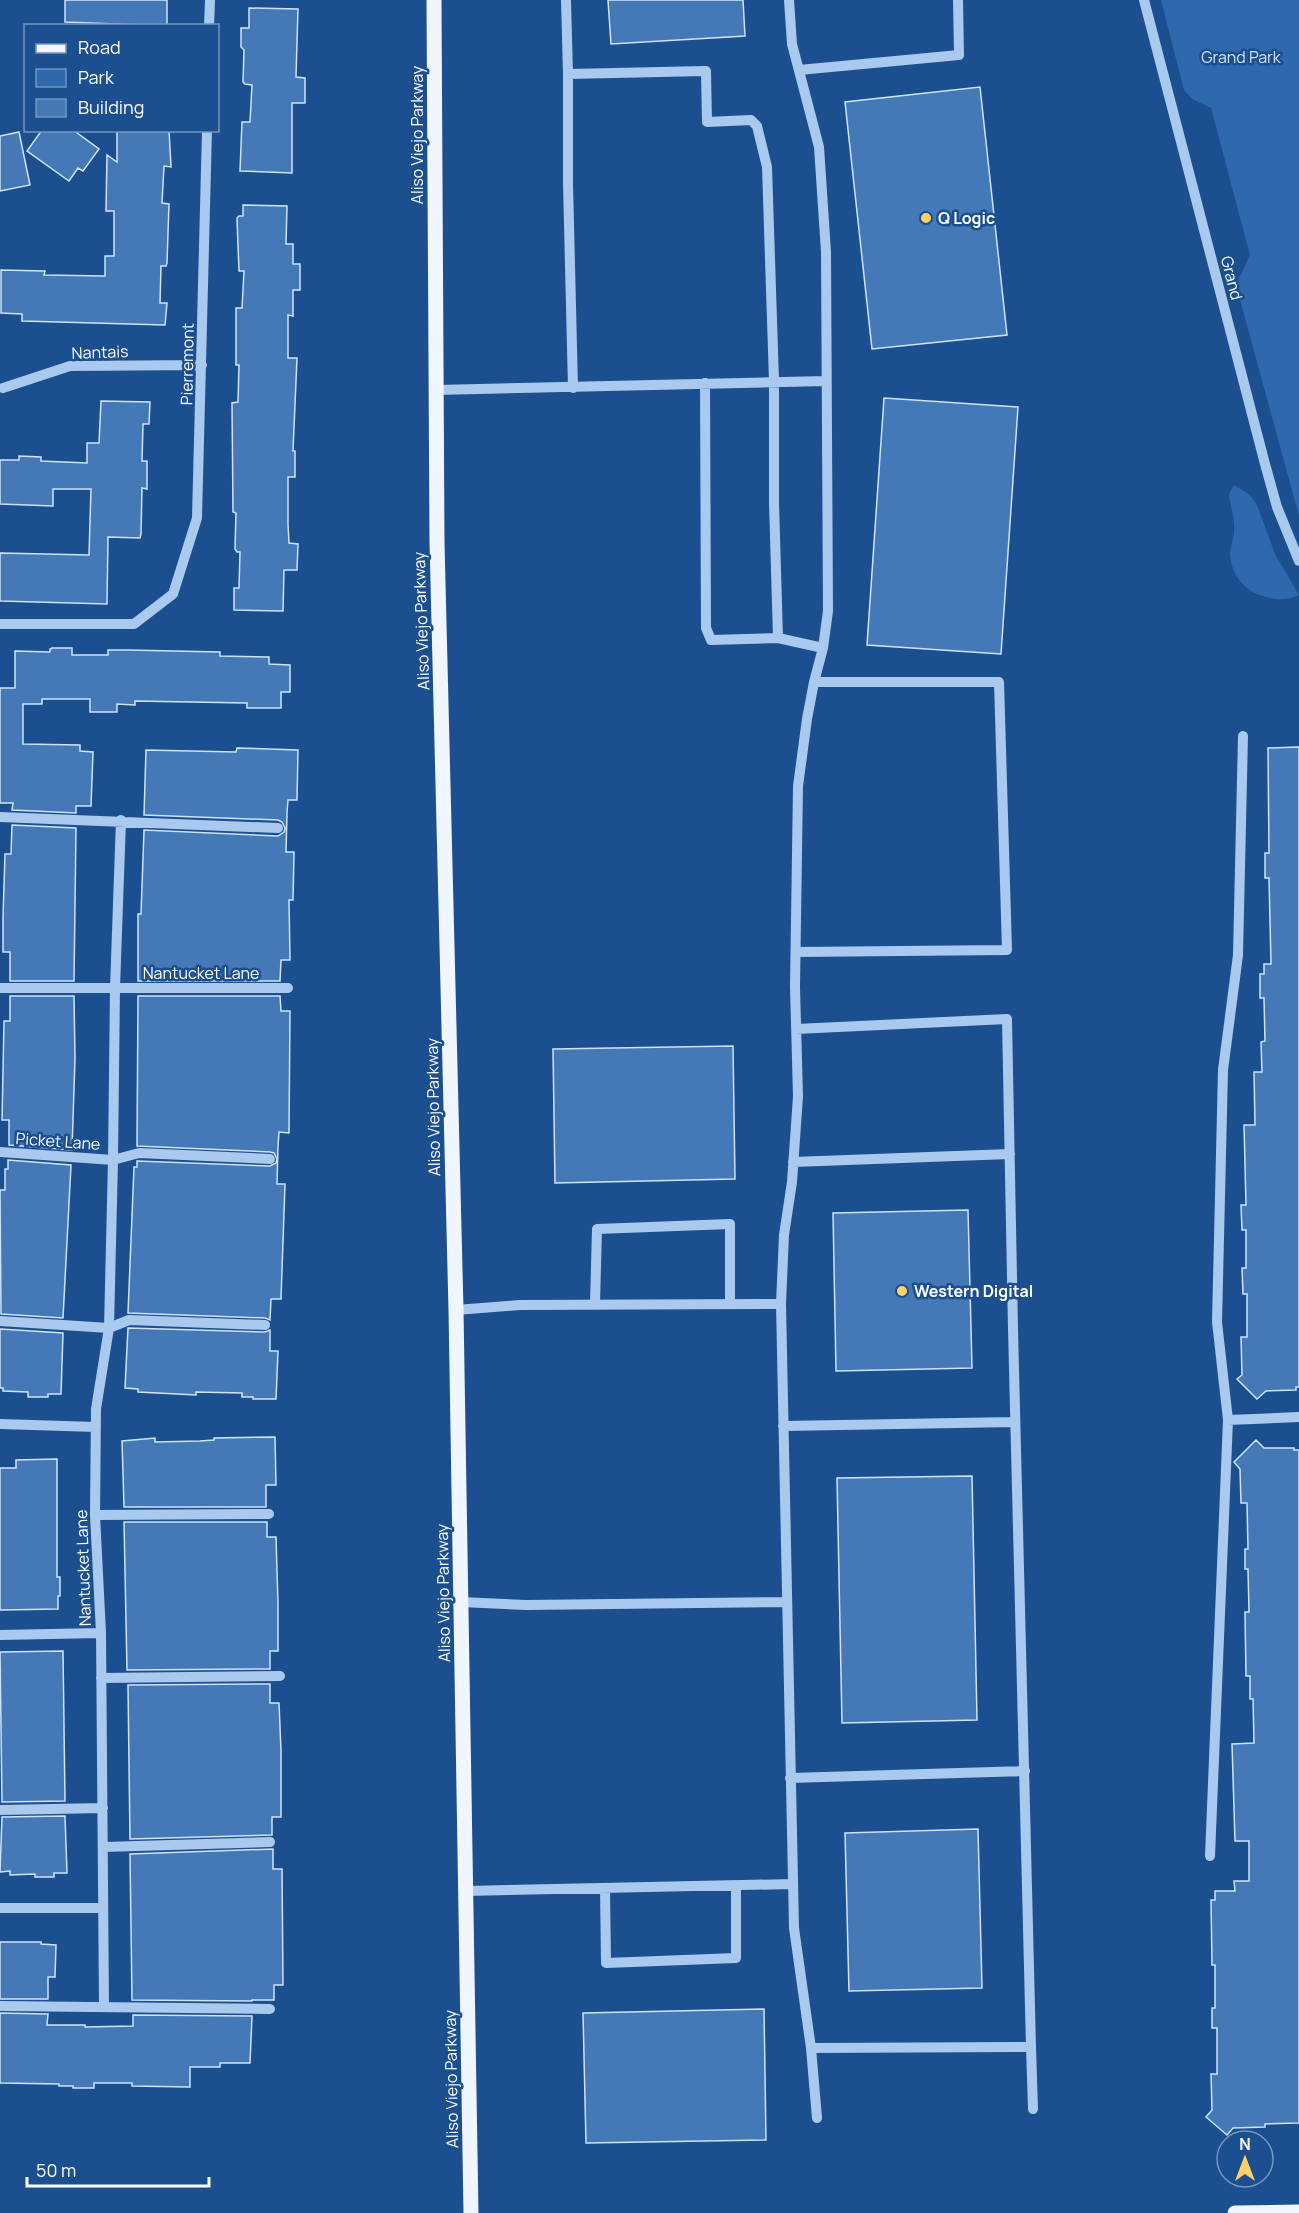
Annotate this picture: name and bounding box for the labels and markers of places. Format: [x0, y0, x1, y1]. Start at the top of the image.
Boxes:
place label: Q Logic [938, 207, 995, 229]
marker: Q Logic [919, 211, 933, 225]
place label: Western Digital [914, 1280, 1033, 1302]
marker: Western Digital [895, 1284, 909, 1298]

